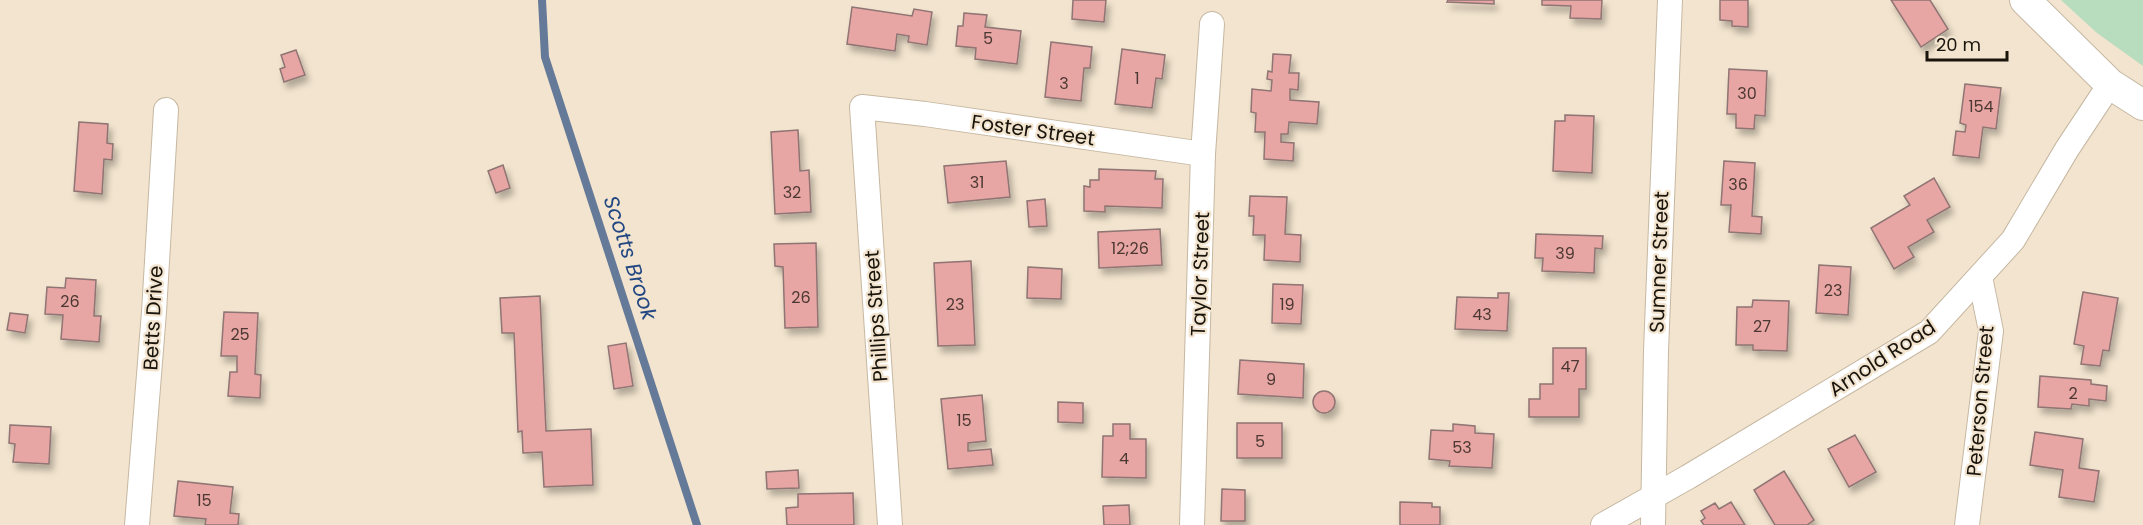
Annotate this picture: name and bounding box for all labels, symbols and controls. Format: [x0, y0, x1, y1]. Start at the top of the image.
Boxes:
scale bar [1927, 24, 2006, 62]
house number: 5 [983, 27, 993, 50]
text: 20 m [1936, 32, 1981, 57]
house number: 1 [1134, 67, 1140, 90]
house number: 3 [1059, 72, 1069, 95]
house number: 30 [1737, 82, 1757, 105]
house number: 154 [1968, 95, 1994, 118]
street label: Foster Street [969, 107, 1097, 153]
house number: 31 [970, 171, 984, 194]
house number: 36 [1728, 173, 1748, 196]
house number: 32 [783, 181, 801, 204]
street label: Sumner Street [1643, 191, 1675, 333]
water label: Scotts Brook [597, 192, 665, 325]
street label: Taylor Street [1184, 211, 1216, 337]
house number: 12;26 [1111, 237, 1149, 260]
house number: 39 [1555, 242, 1575, 265]
street label: Phillips Street [857, 249, 895, 383]
street label: Betts Drive [136, 265, 170, 371]
house number: 23 [1824, 279, 1842, 302]
house number: 26 [791, 286, 811, 309]
house number: 26 [60, 290, 80, 313]
house number: 23 [946, 293, 964, 316]
house number: 19 [1279, 293, 1295, 316]
house number: 43 [1472, 303, 1492, 326]
street label: Arnold Road [1823, 313, 1941, 403]
house number: 27 [1753, 315, 1771, 338]
house number: 25 [230, 323, 250, 346]
street label: Peterson Street [1959, 325, 2001, 477]
house number: 47 [1561, 355, 1580, 378]
house number: 9 [1266, 368, 1276, 391]
house number: 2 [2068, 382, 2078, 405]
house number: 15 [956, 409, 972, 432]
house number: 5 [1255, 430, 1265, 453]
house number: 53 [1452, 436, 1472, 459]
house number: 4 [1119, 447, 1129, 470]
house number: 15 [196, 489, 212, 512]

